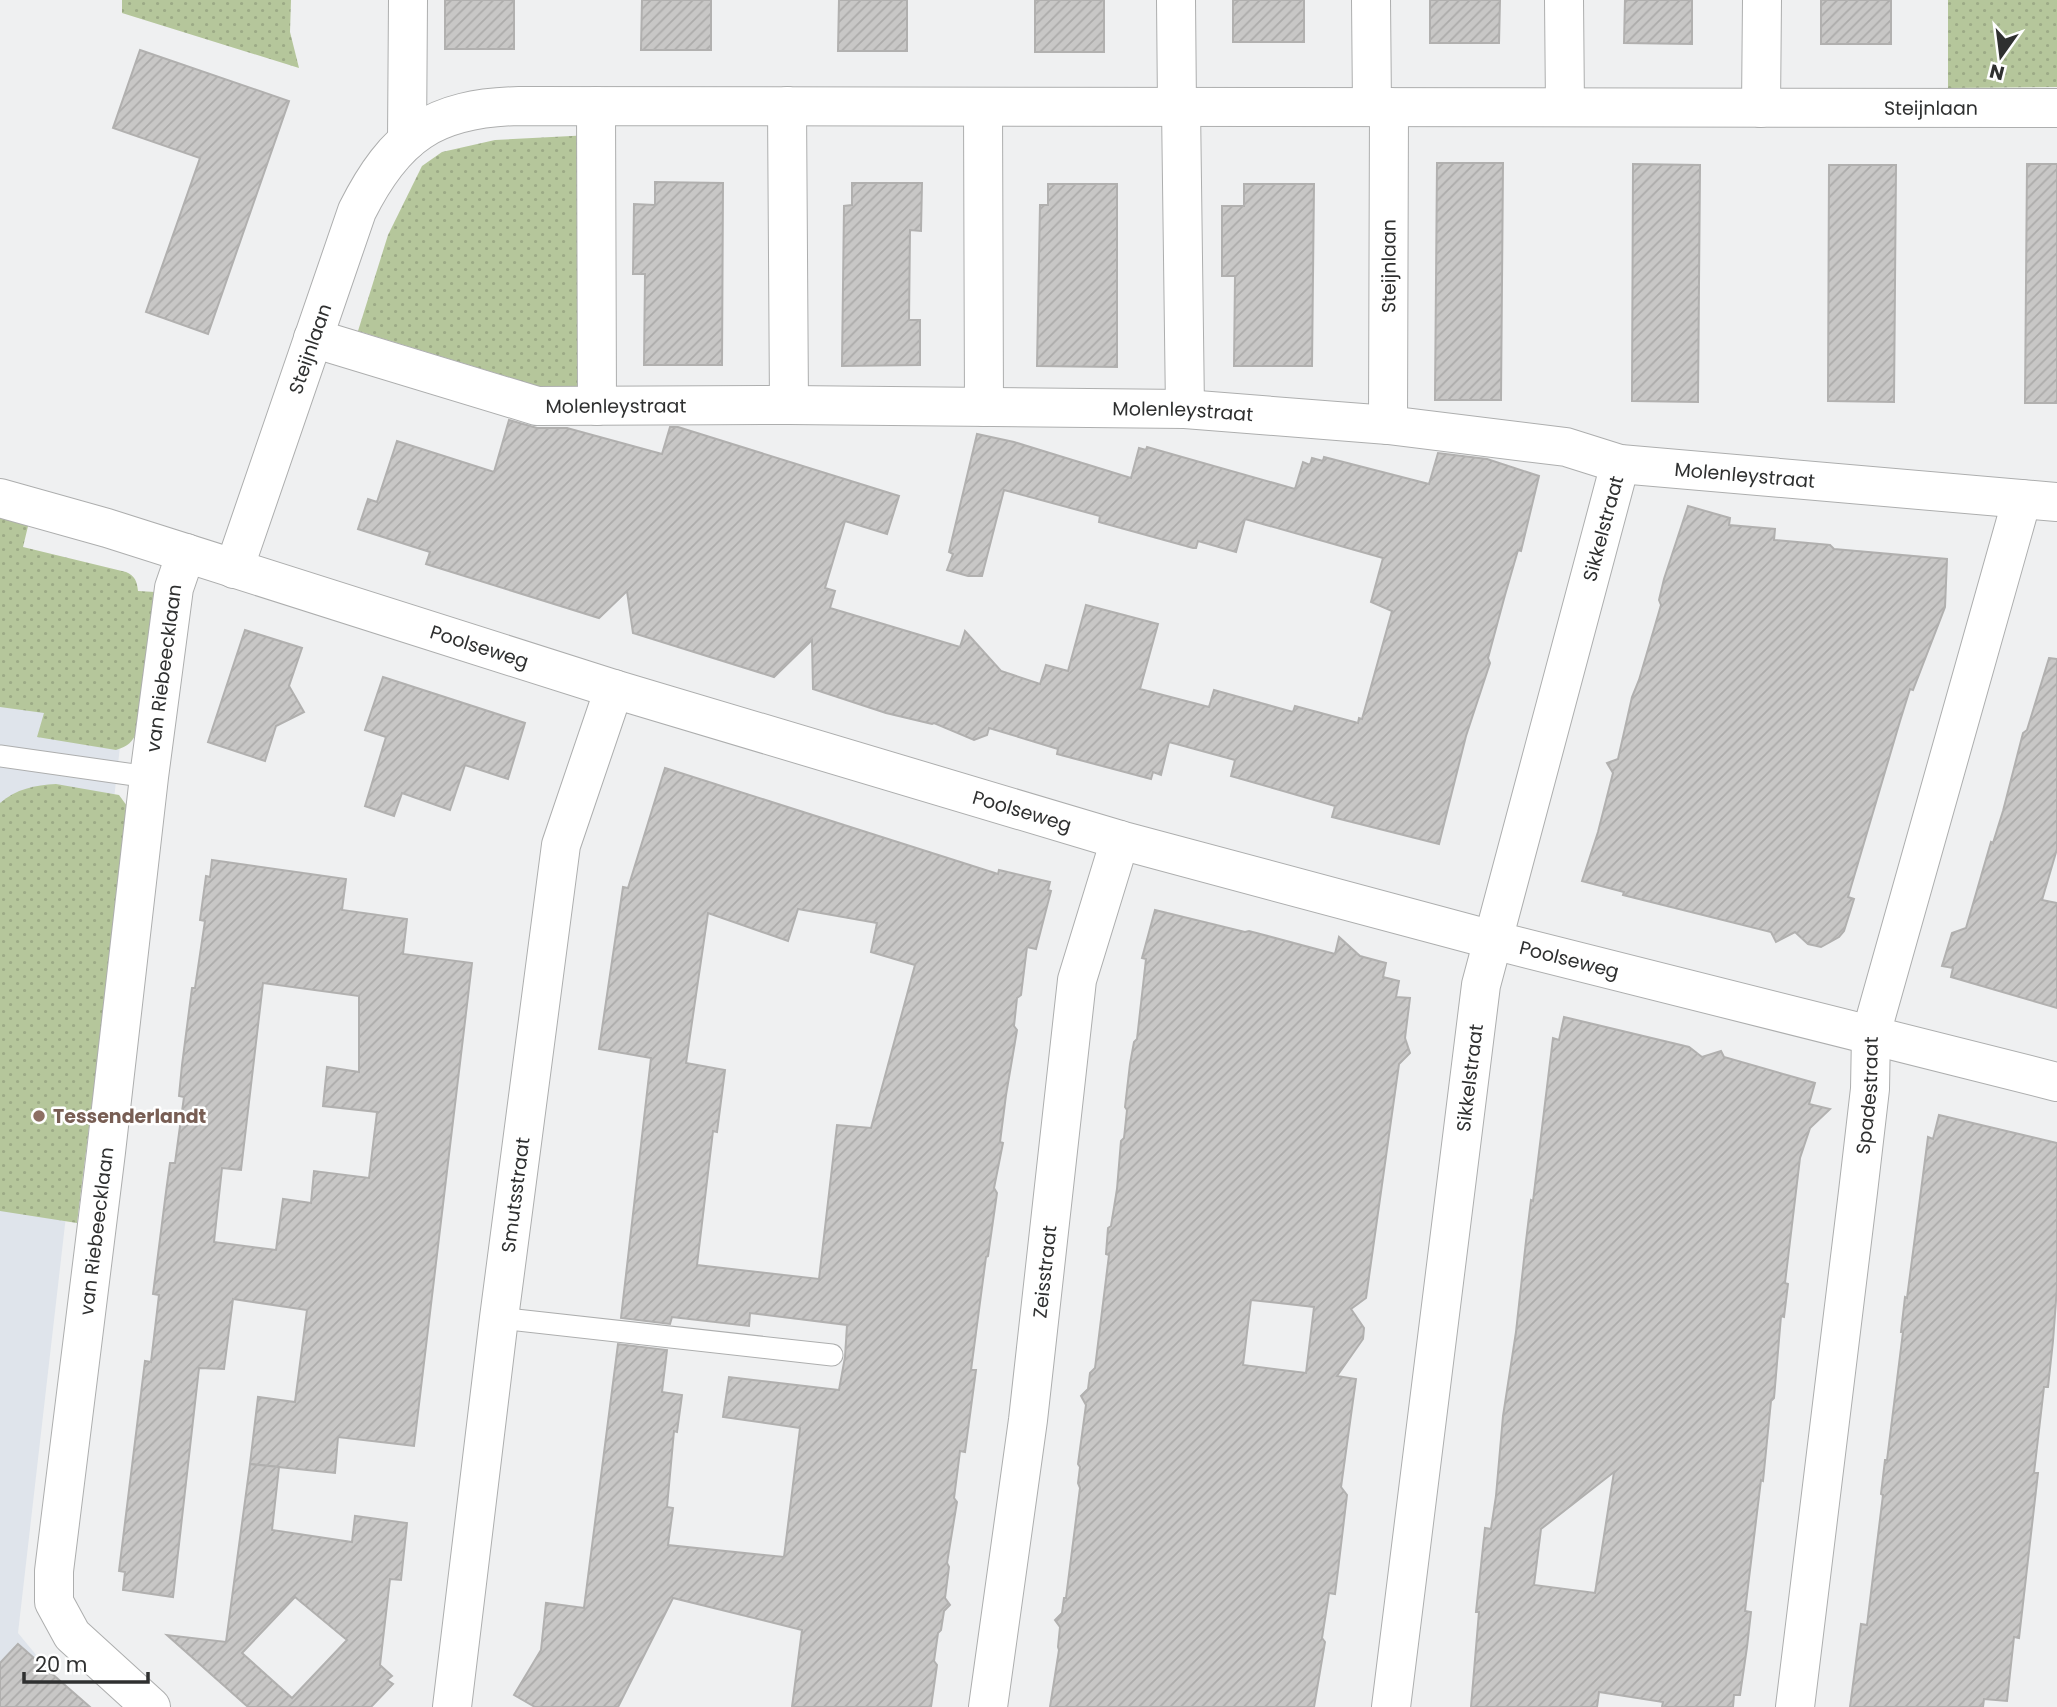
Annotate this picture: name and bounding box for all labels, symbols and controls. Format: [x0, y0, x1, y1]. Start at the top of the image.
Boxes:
north arrow [1966, 21, 2036, 91]
text: N [1987, 57, 2007, 87]
street label: Steijnlaan [1884, 94, 1978, 121]
street label: Steijnlaan [1375, 219, 1402, 313]
street label: Steijnlaan [282, 300, 338, 397]
street label: Molenleystraat [545, 392, 686, 419]
street label: Molenleystraat [1112, 395, 1254, 428]
street label: Molenleystraat [1673, 455, 1816, 494]
street label: Sikkelstraat [1576, 473, 1630, 584]
street label: van Riebeecklaan [139, 582, 188, 754]
street label: Poolseweg [427, 618, 532, 675]
street label: Poolseweg [969, 783, 1075, 838]
street label: Poolseweg [1517, 934, 1622, 985]
street label: Sikkelstraat [1449, 1022, 1490, 1133]
street label: Spadestraat [1849, 1036, 1884, 1156]
place label: Tessenderlandt [53, 1103, 207, 1130]
marker: Tessenderlandt [31, 1108, 47, 1124]
street label: Smutsstraat [494, 1135, 536, 1254]
street label: van Riebeecklaan [72, 1145, 120, 1317]
street label: Zeisstraat [1026, 1224, 1063, 1320]
scale bar [24, 1640, 149, 1684]
text: 20 m [35, 1650, 88, 1679]

